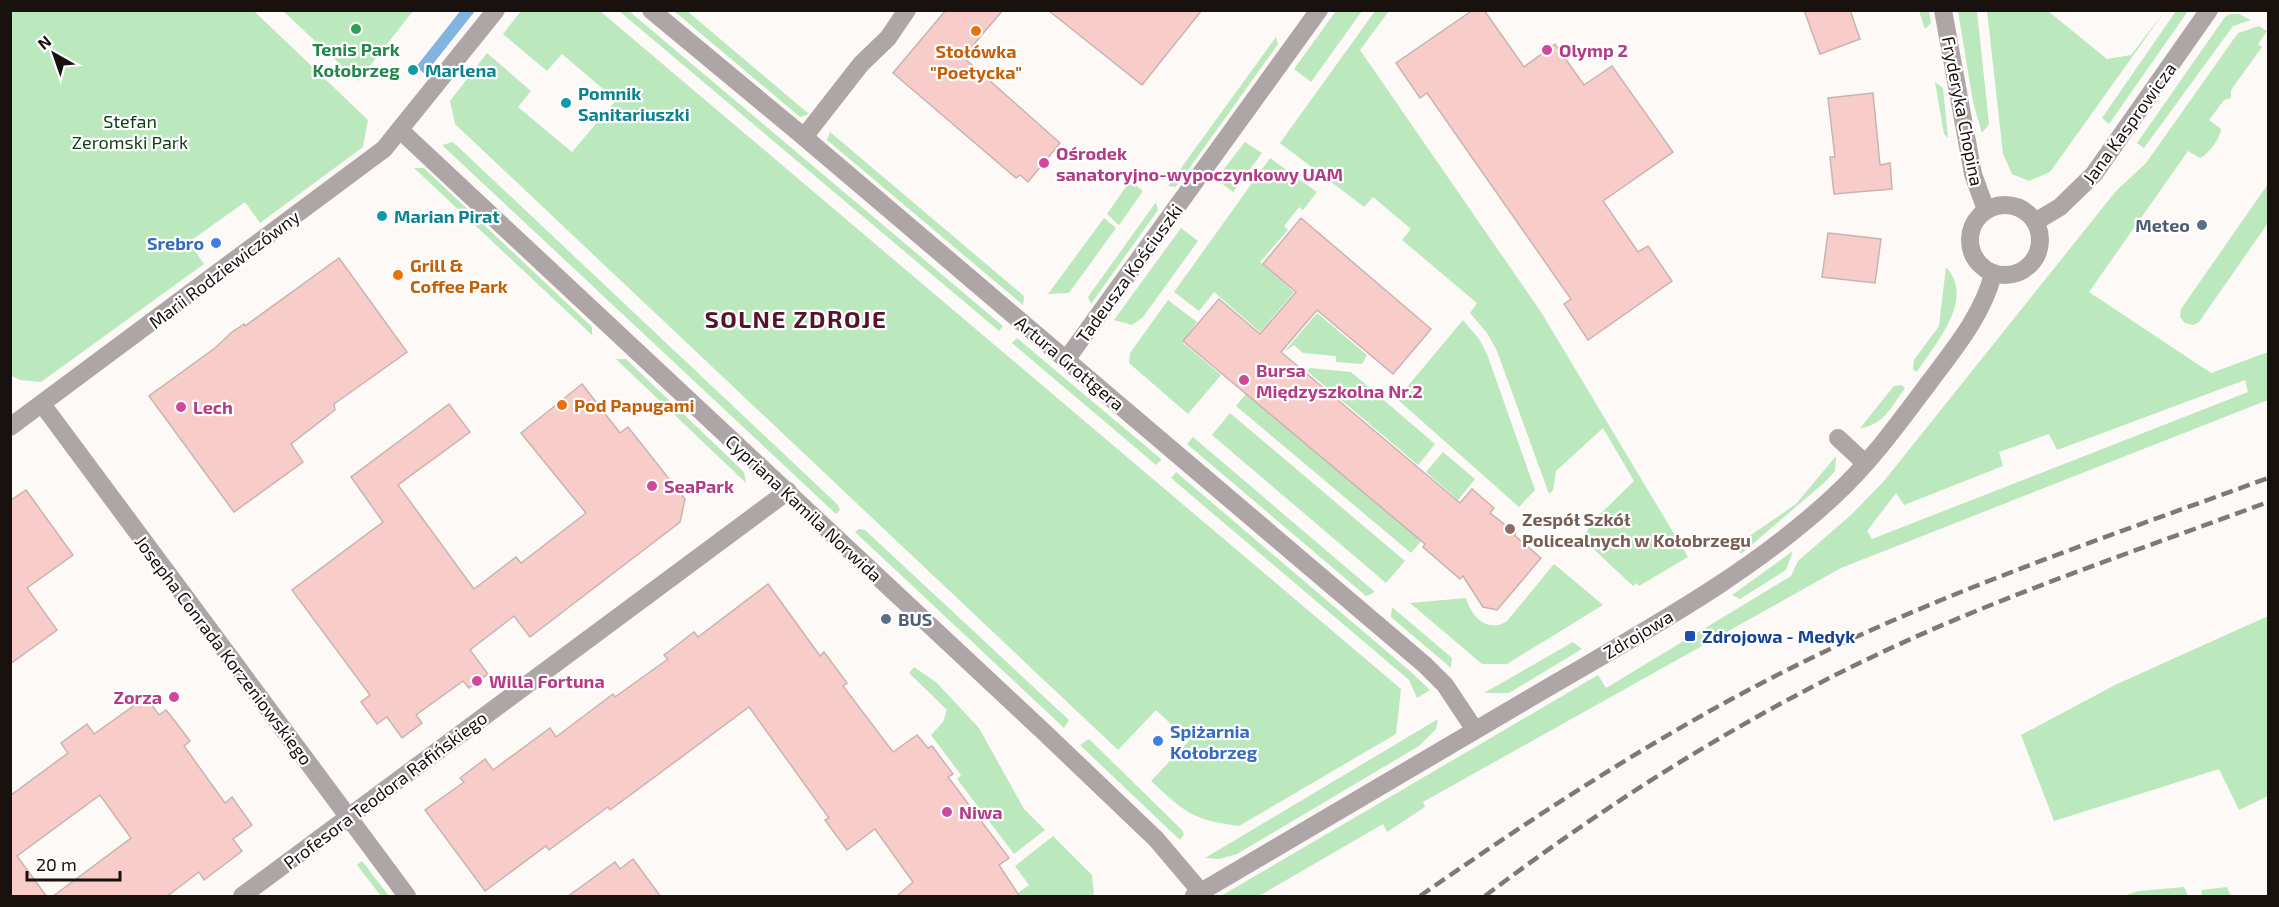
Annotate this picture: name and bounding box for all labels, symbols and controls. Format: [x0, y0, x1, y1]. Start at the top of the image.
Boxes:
marker: Tenis Park Kołobrzeg [349, 22, 363, 36]
north arrow [24, 24, 84, 84]
marker: Stołówka "Poetycka" [969, 24, 983, 38]
text: N [34, 31, 55, 53]
street label: Fryderyka Chopina [1938, 34, 1988, 188]
place label: Tenis Park Kołobrzeg [312, 38, 400, 81]
place label: Olymp 2 [1559, 39, 1628, 61]
place label: Stołówka "Poetycka" [930, 40, 1022, 83]
marker: Olymp 2 [1540, 43, 1554, 57]
street label: Jana Kasprowicza [2078, 58, 2180, 188]
place label: Marlena [425, 59, 497, 81]
marker: Marlena [406, 63, 420, 77]
place label: Pomnik Sanitariuszki [578, 82, 690, 125]
marker: Pomnik Sanitariuszki [559, 96, 573, 110]
park label: Stefan Zeromski Park [72, 110, 188, 153]
place label: Ośrodek sanatoryjno-wypoczynkowy UAM [1056, 142, 1343, 185]
marker: Ośrodek sanatoryjno-wypoczynkowy UAM [1037, 156, 1051, 170]
street label: Tadeusza Kościuszki [1071, 199, 1187, 347]
street label: Marii Rodziewiczówny [144, 205, 304, 333]
place label: Marian Pirat [394, 205, 500, 227]
marker: Marian Pirat [375, 209, 389, 223]
place label: Meteo [2135, 214, 2190, 236]
marker: Meteo [2195, 218, 2209, 232]
place label: Srebro [147, 232, 204, 254]
marker: Srebro [209, 236, 223, 250]
place label: Grill & Coffee Park [410, 254, 508, 297]
marker: Grill & Coffee Park [391, 268, 405, 282]
district label: SOLNE ZDROJE [705, 304, 887, 333]
street label: Artura Grottgera [1011, 311, 1129, 415]
place label: Bursa Międzyszkolna Nr.2 [1256, 359, 1423, 402]
marker: Bursa Międzyszkolna Nr.2 [1237, 373, 1251, 387]
place label: Pod Papugami [574, 394, 695, 416]
place label: Lech [193, 396, 233, 418]
marker: Pod Papugami [555, 398, 569, 412]
marker: Lech [174, 400, 188, 414]
street label: Cypriana Kamila Norwida [721, 430, 887, 586]
place label: SeaPark [664, 475, 734, 497]
marker: SeaPark [645, 479, 659, 493]
place label: Zespół Szkół Policealnych w Kołobrzegu [1522, 508, 1751, 551]
marker: Zespół Szkół Policealnych w Kołobrzegu [1503, 522, 1517, 536]
street label: Josepha Conrada Korzeniowskiego [131, 531, 317, 769]
street label: Zdrojowa [1599, 605, 1677, 663]
place label: BUS [898, 608, 932, 630]
marker: BUS [879, 612, 893, 626]
place label: Zdrojowa - Medyk [1702, 625, 1855, 647]
marker: Zdrojowa - Medyk [1683, 629, 1697, 643]
place label: Willa Fortuna [489, 670, 605, 692]
marker: Willa Fortuna [470, 674, 484, 688]
place label: Zorza [113, 686, 162, 708]
marker: Zorza [167, 690, 181, 704]
street label: Profesora Teodora Rafińskiego [279, 706, 491, 874]
place label: Spiżarnia Kołobrzeg [1170, 720, 1258, 763]
marker: Spiżarnia Kołobrzeg [1151, 734, 1165, 748]
place label: Niwa [959, 801, 1002, 823]
marker: Niwa [940, 805, 954, 819]
scale bar [27, 844, 120, 882]
text: 20 m [36, 853, 77, 875]

